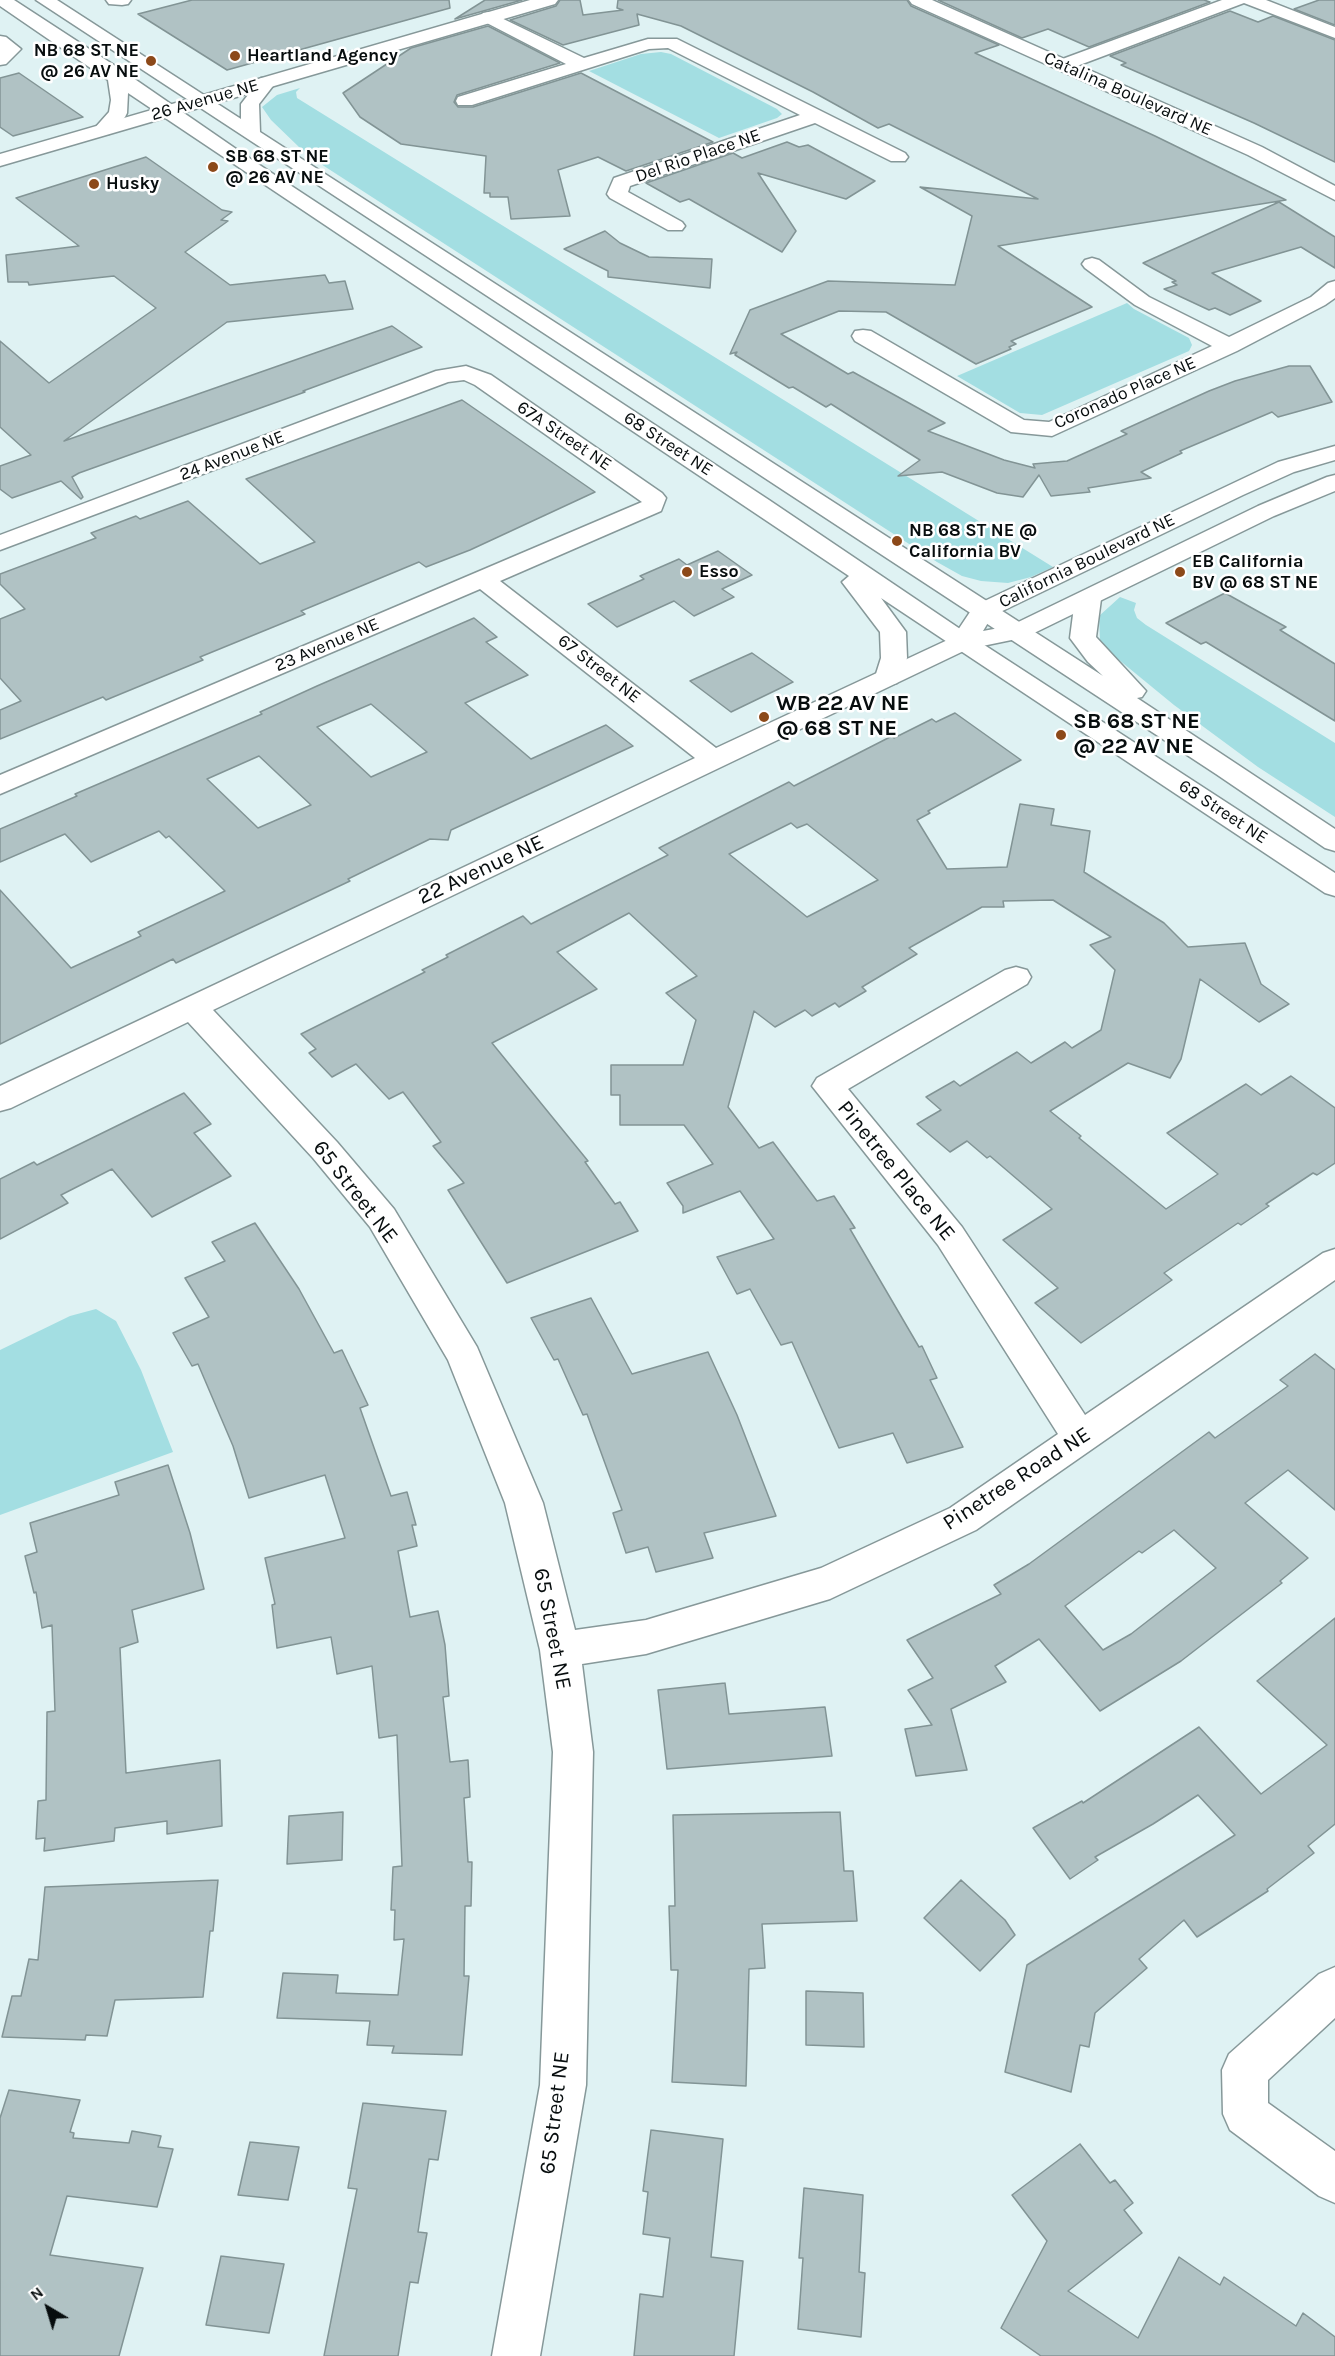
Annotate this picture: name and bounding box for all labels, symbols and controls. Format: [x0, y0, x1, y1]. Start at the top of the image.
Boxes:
place label: NB 68 ST NE @ 26 AV NE [34, 40, 139, 82]
place label: Heartland Agency [247, 45, 398, 67]
street label: Catalina Boulevard NE [1040, 47, 1216, 141]
marker: Heartland Agency [228, 49, 242, 63]
marker: NB 68 ST NE @ 26 AV NE [144, 54, 158, 68]
street label: 26 Avenue NE [149, 74, 261, 126]
street label: Del Rio Place NE [633, 124, 763, 188]
place label: SB 68 ST NE @ 26 AV NE [225, 146, 329, 188]
marker: SB 68 ST NE @ 26 AV NE [206, 160, 220, 174]
place label: Husky [106, 173, 159, 195]
marker: Husky [87, 177, 101, 191]
street label: Coronado Place NE [1051, 352, 1199, 434]
street label: 67A Street NE [513, 396, 615, 476]
street label: 68 Street NE [619, 407, 717, 481]
street label: 24 Avenue NE [176, 426, 288, 486]
street label: California Boulevard NE [995, 509, 1179, 613]
place label: NB 68 ST NE @ California BV [909, 520, 1037, 562]
marker: NB 68 ST NE @ California BV [890, 534, 904, 548]
place label: EB California BV @ 68 ST NE [1192, 551, 1318, 594]
place label: Esso [699, 561, 739, 583]
marker: Esso [680, 565, 694, 579]
marker: EB California BV @ 68 ST NE [1173, 565, 1187, 579]
street label: 23 Avenue NE [272, 613, 382, 677]
street label: 67 Street NE [553, 630, 645, 708]
place label: WB 22 AV NE @ 68 ST NE [776, 691, 909, 742]
place label: SB 68 ST NE @ 22 AV NE [1073, 709, 1200, 760]
marker: WB 22 AV NE @ 68 ST NE [757, 710, 771, 724]
marker: SB 68 ST NE @ 22 AV NE [1054, 728, 1068, 742]
street label: 68 Street NE [1174, 775, 1272, 849]
street label: 22 Avenue NE [414, 829, 548, 911]
street label: Pinetree Place NE [831, 1095, 961, 1247]
street label: 65 Street NE [307, 1135, 403, 1249]
street label: Pinetree Road NE [938, 1421, 1096, 1537]
street label: 65 Street NE [527, 1566, 577, 1692]
street label: 65 Street NE [534, 2050, 576, 2176]
north arrow [18, 2278, 78, 2338]
text: N [26, 2282, 47, 2304]

